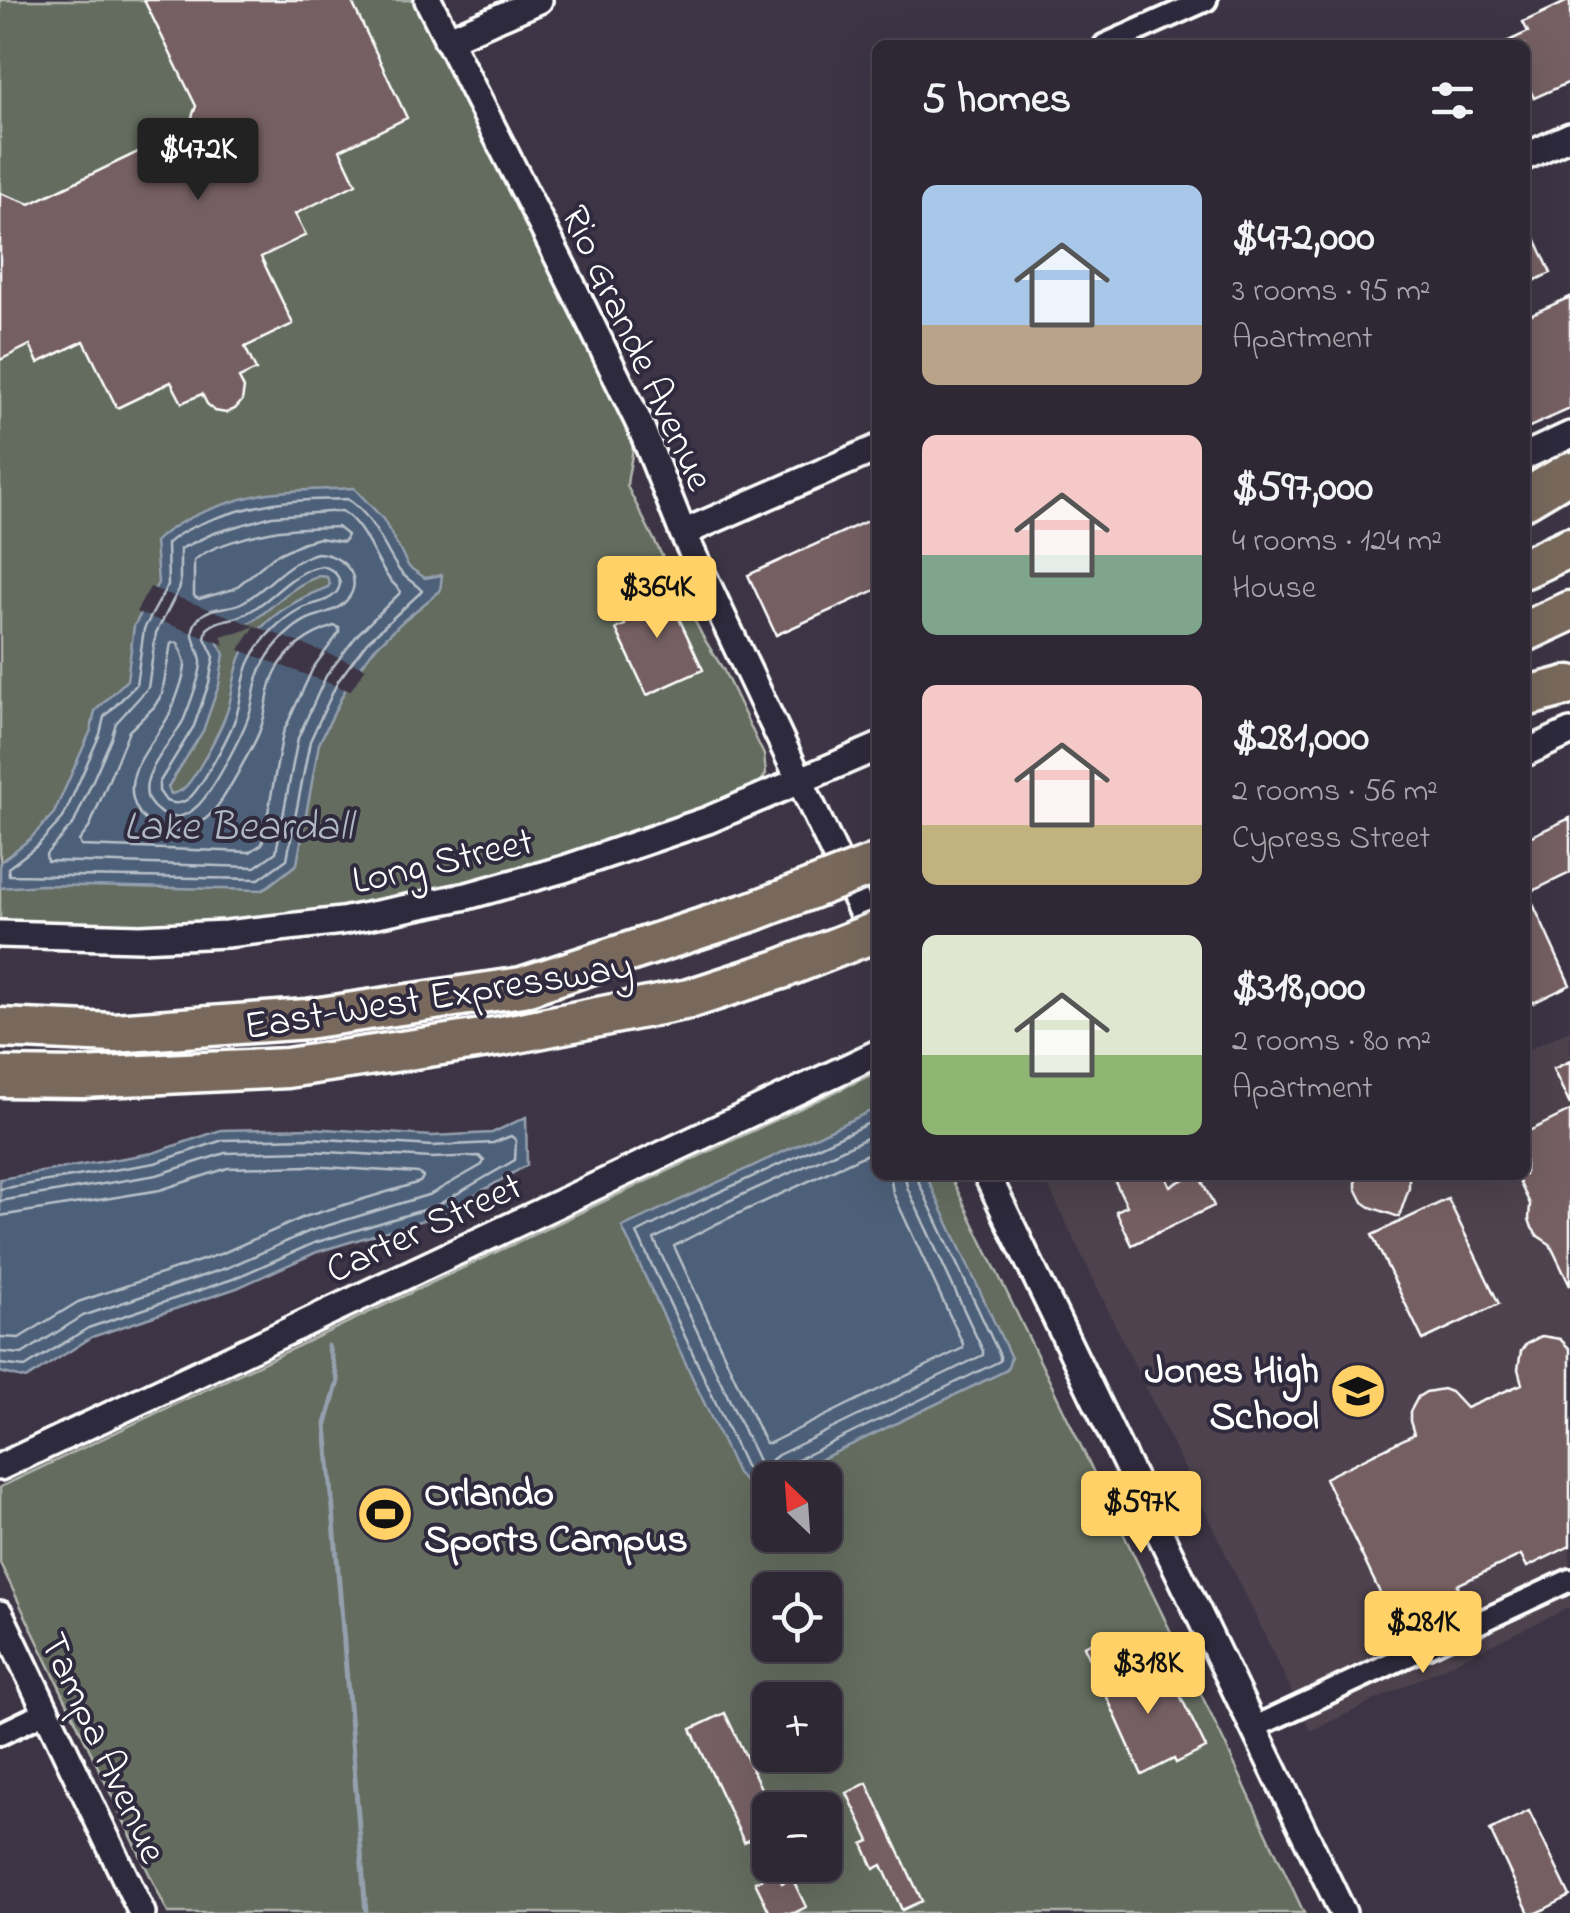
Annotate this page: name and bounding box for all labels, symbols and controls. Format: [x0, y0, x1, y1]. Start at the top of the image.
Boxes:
text: 5 homes [922, 70, 1071, 131]
icon: filters [1425, 73, 1480, 128]
pin: $472K [128, 118, 268, 203]
text: $472K [159, 127, 237, 174]
street label: Rio Grande Avenue [543, 196, 727, 501]
text: $472,000 [1232, 208, 1375, 269]
icon: home [1002, 225, 1122, 345]
text: 3 rooms · 95 m² [1232, 269, 1431, 316]
text: Apartment [1232, 316, 1373, 363]
text: $597,000 [1232, 458, 1373, 519]
icon: home [1002, 475, 1122, 595]
text: 4 rooms · 124 m² [1232, 519, 1442, 566]
pin: $364K [587, 556, 727, 641]
text: $364K [619, 565, 695, 612]
text: House [1232, 566, 1316, 613]
text: $281,000 [1232, 708, 1369, 769]
icon: home [1002, 725, 1122, 845]
text: 2 rooms · 56 m² [1232, 769, 1438, 816]
water label: Lake Beardall [123, 798, 357, 859]
street label: Long Street [347, 814, 539, 913]
text: Cypress Street [1232, 816, 1430, 863]
street label: East-West Expressway [240, 939, 637, 1058]
text: $318,000 [1232, 958, 1366, 1019]
icon: home [1002, 975, 1122, 1095]
text: 2 rooms · 80 m² [1232, 1019, 1431, 1066]
text: Apartment [1232, 1066, 1373, 1113]
street label: Carter Street [317, 1159, 533, 1301]
place label: Jones High School [1145, 1343, 1319, 1448]
school or university icon: Jones High School [1328, 1361, 1388, 1421]
north arrow [752, 1462, 842, 1552]
map controls [752, 1462, 842, 1882]
place label: Orlando Sports Campus [424, 1466, 688, 1571]
pin: $597K [1071, 1471, 1211, 1556]
text: $597K [1103, 1480, 1179, 1527]
sports icon: Orlando Sports Campus [355, 1484, 415, 1544]
button: locate [752, 1572, 842, 1662]
pin: $281K [1353, 1591, 1493, 1676]
text: $281K [1387, 1600, 1459, 1647]
street label: Tampa Avenue [22, 1624, 180, 1874]
pin: $318K [1078, 1632, 1218, 1717]
text: $318K [1113, 1641, 1183, 1688]
button: + [752, 1682, 842, 1772]
button: − [752, 1792, 842, 1882]

